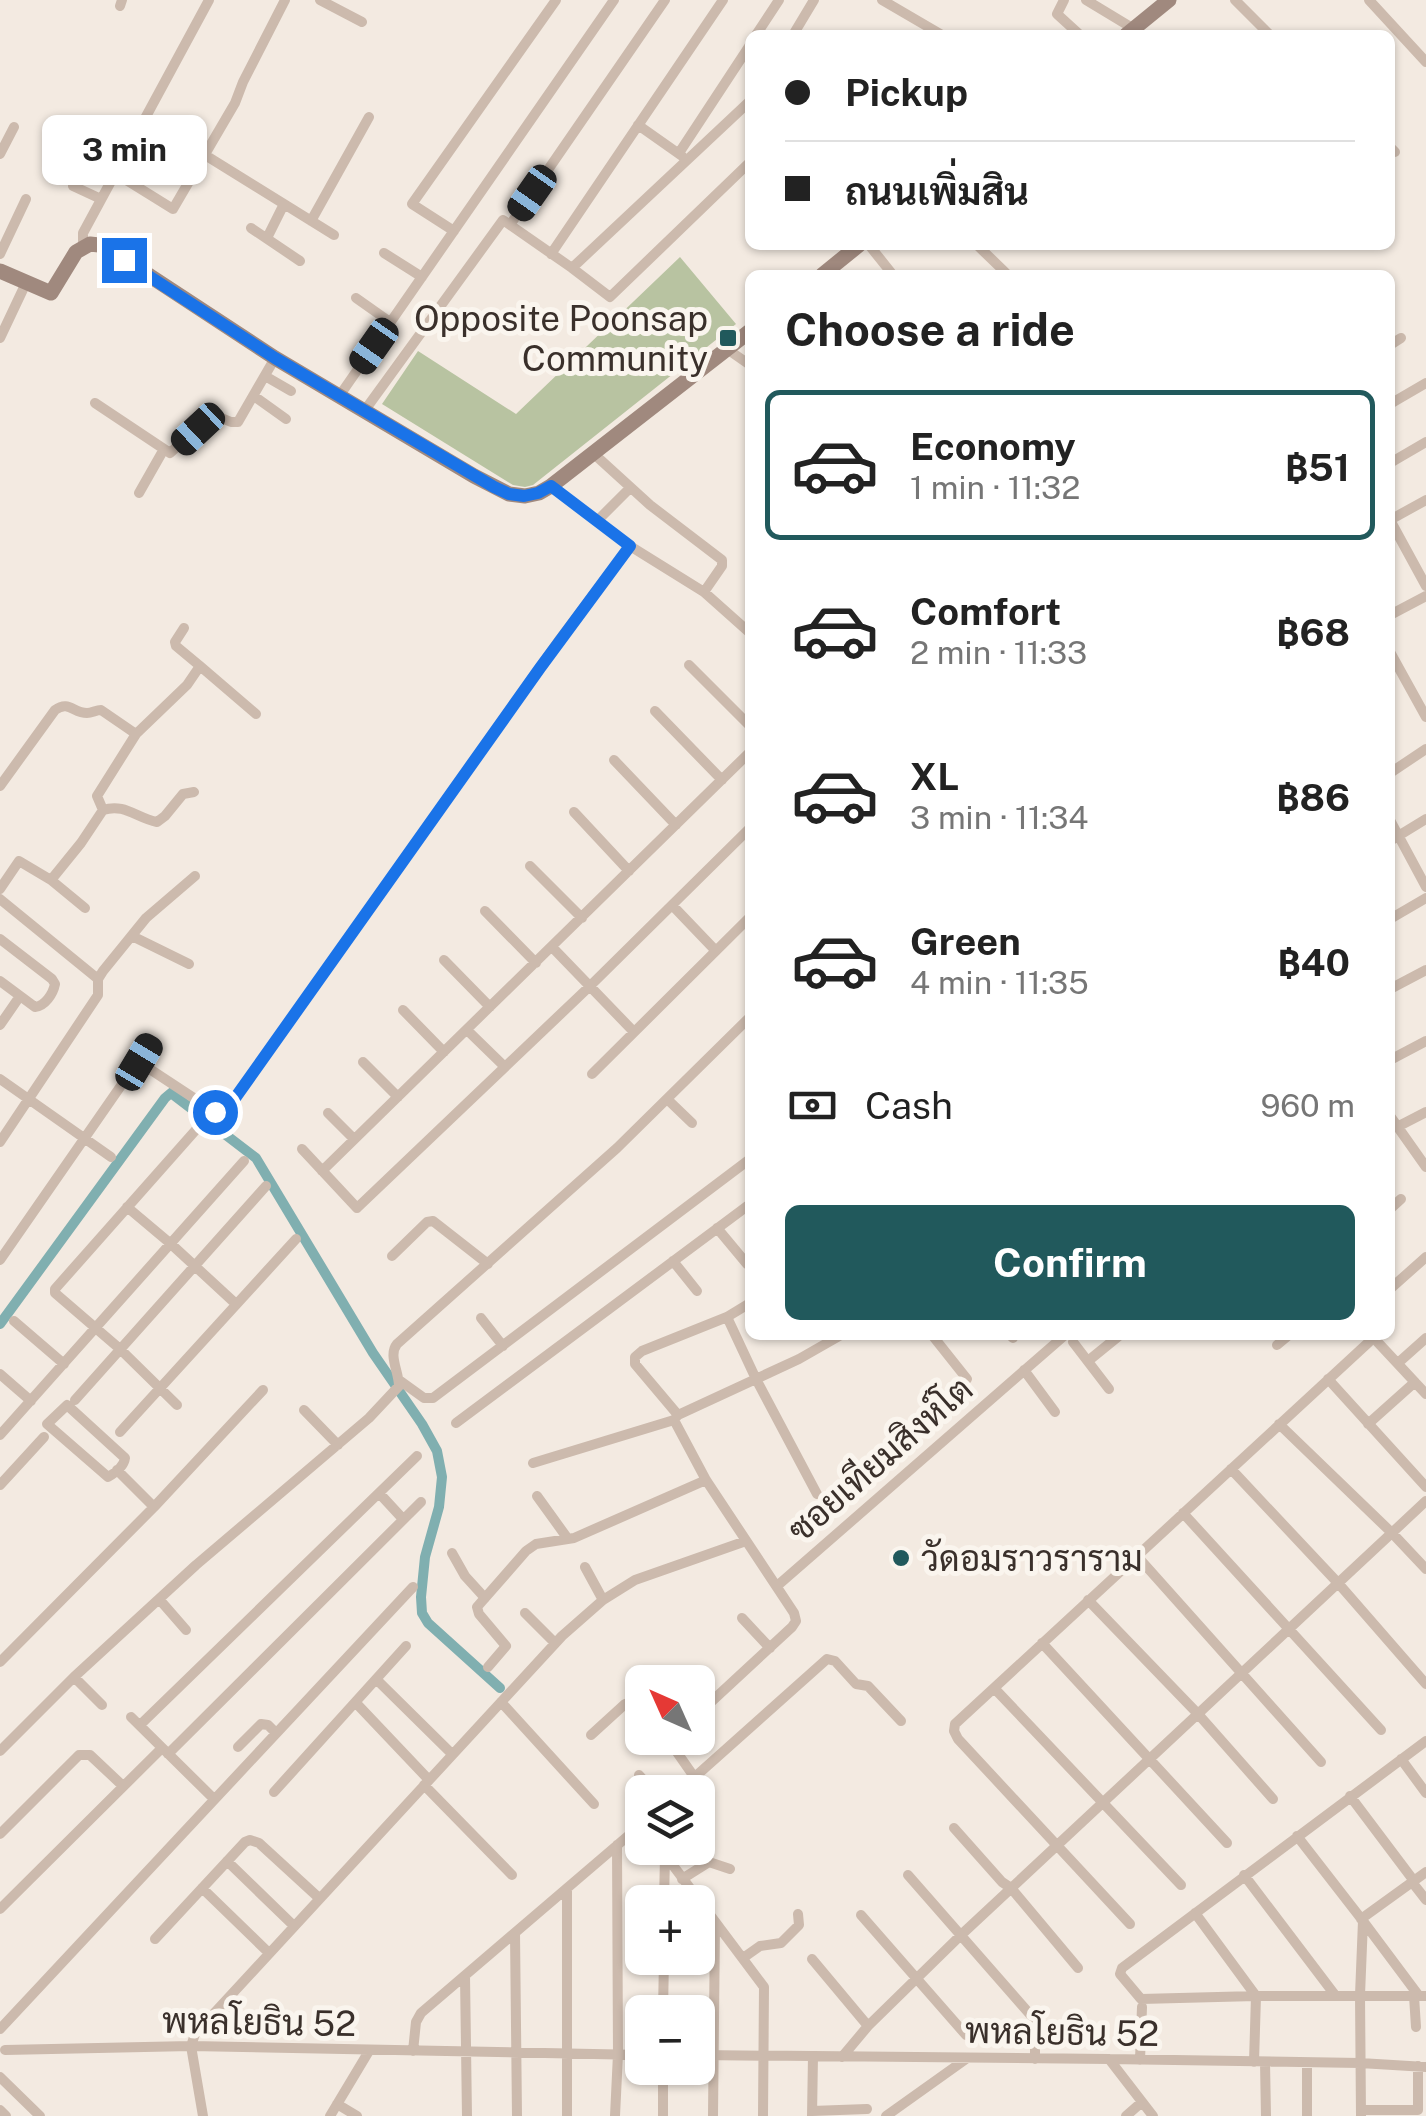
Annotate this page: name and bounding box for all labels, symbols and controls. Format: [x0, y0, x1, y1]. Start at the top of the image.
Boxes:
text: Pickup [845, 70, 968, 115]
callout: 3 min [42, 115, 206, 185]
text: 3 min [82, 131, 167, 168]
car [503, 160, 561, 226]
text: ถนนเพิ่มสิน [845, 169, 1029, 214]
route end [102, 238, 147, 283]
place label: Opposite Poonsap Community [414, 298, 708, 379]
text: Choose a ride [785, 303, 1075, 356]
car [345, 313, 403, 379]
marker: Opposite Poonsap Community [717, 327, 739, 349]
car [166, 398, 230, 460]
icon: car [790, 420, 880, 510]
text: Economy [910, 424, 1076, 469]
text: ฿51 [1285, 445, 1350, 490]
text: 1 min · 11:32 [910, 469, 1080, 506]
icon: car [790, 585, 880, 675]
text: Comfort [910, 589, 1061, 634]
text: ฿68 [1277, 610, 1350, 655]
text: 2 min · 11:33 [910, 634, 1087, 671]
icon: car [790, 750, 880, 840]
text: XL [910, 754, 959, 799]
text: ฿86 [1277, 775, 1350, 820]
text: 3 min · 11:34 [910, 799, 1088, 836]
icon: car [790, 915, 880, 1005]
text: Green [910, 919, 1021, 964]
text: ฿40 [1278, 940, 1350, 985]
text: 4 min · 11:35 [910, 964, 1089, 1001]
car [111, 1029, 167, 1095]
icon: cash [785, 1078, 840, 1133]
text: Cash [865, 1083, 953, 1128]
text: 960 m [1260, 1087, 1355, 1124]
route start [193, 1090, 238, 1135]
button: Confirm [785, 1205, 1355, 1320]
street label: ซอยเทียมสิงห์โต [778, 1366, 980, 1550]
place label: วัดอมราวราราม [921, 1538, 1143, 1579]
marker: วัดอมราวราราม [890, 1547, 912, 1569]
north arrow [625, 1665, 715, 1755]
map controls [625, 1665, 715, 2085]
button: layers [625, 1775, 715, 1865]
button: + [625, 1885, 715, 1975]
button: − [625, 1995, 715, 2085]
street label: พหลโยธิน 52 [162, 1998, 356, 2044]
street label: พหลโยธิน 52 [965, 2008, 1159, 2054]

